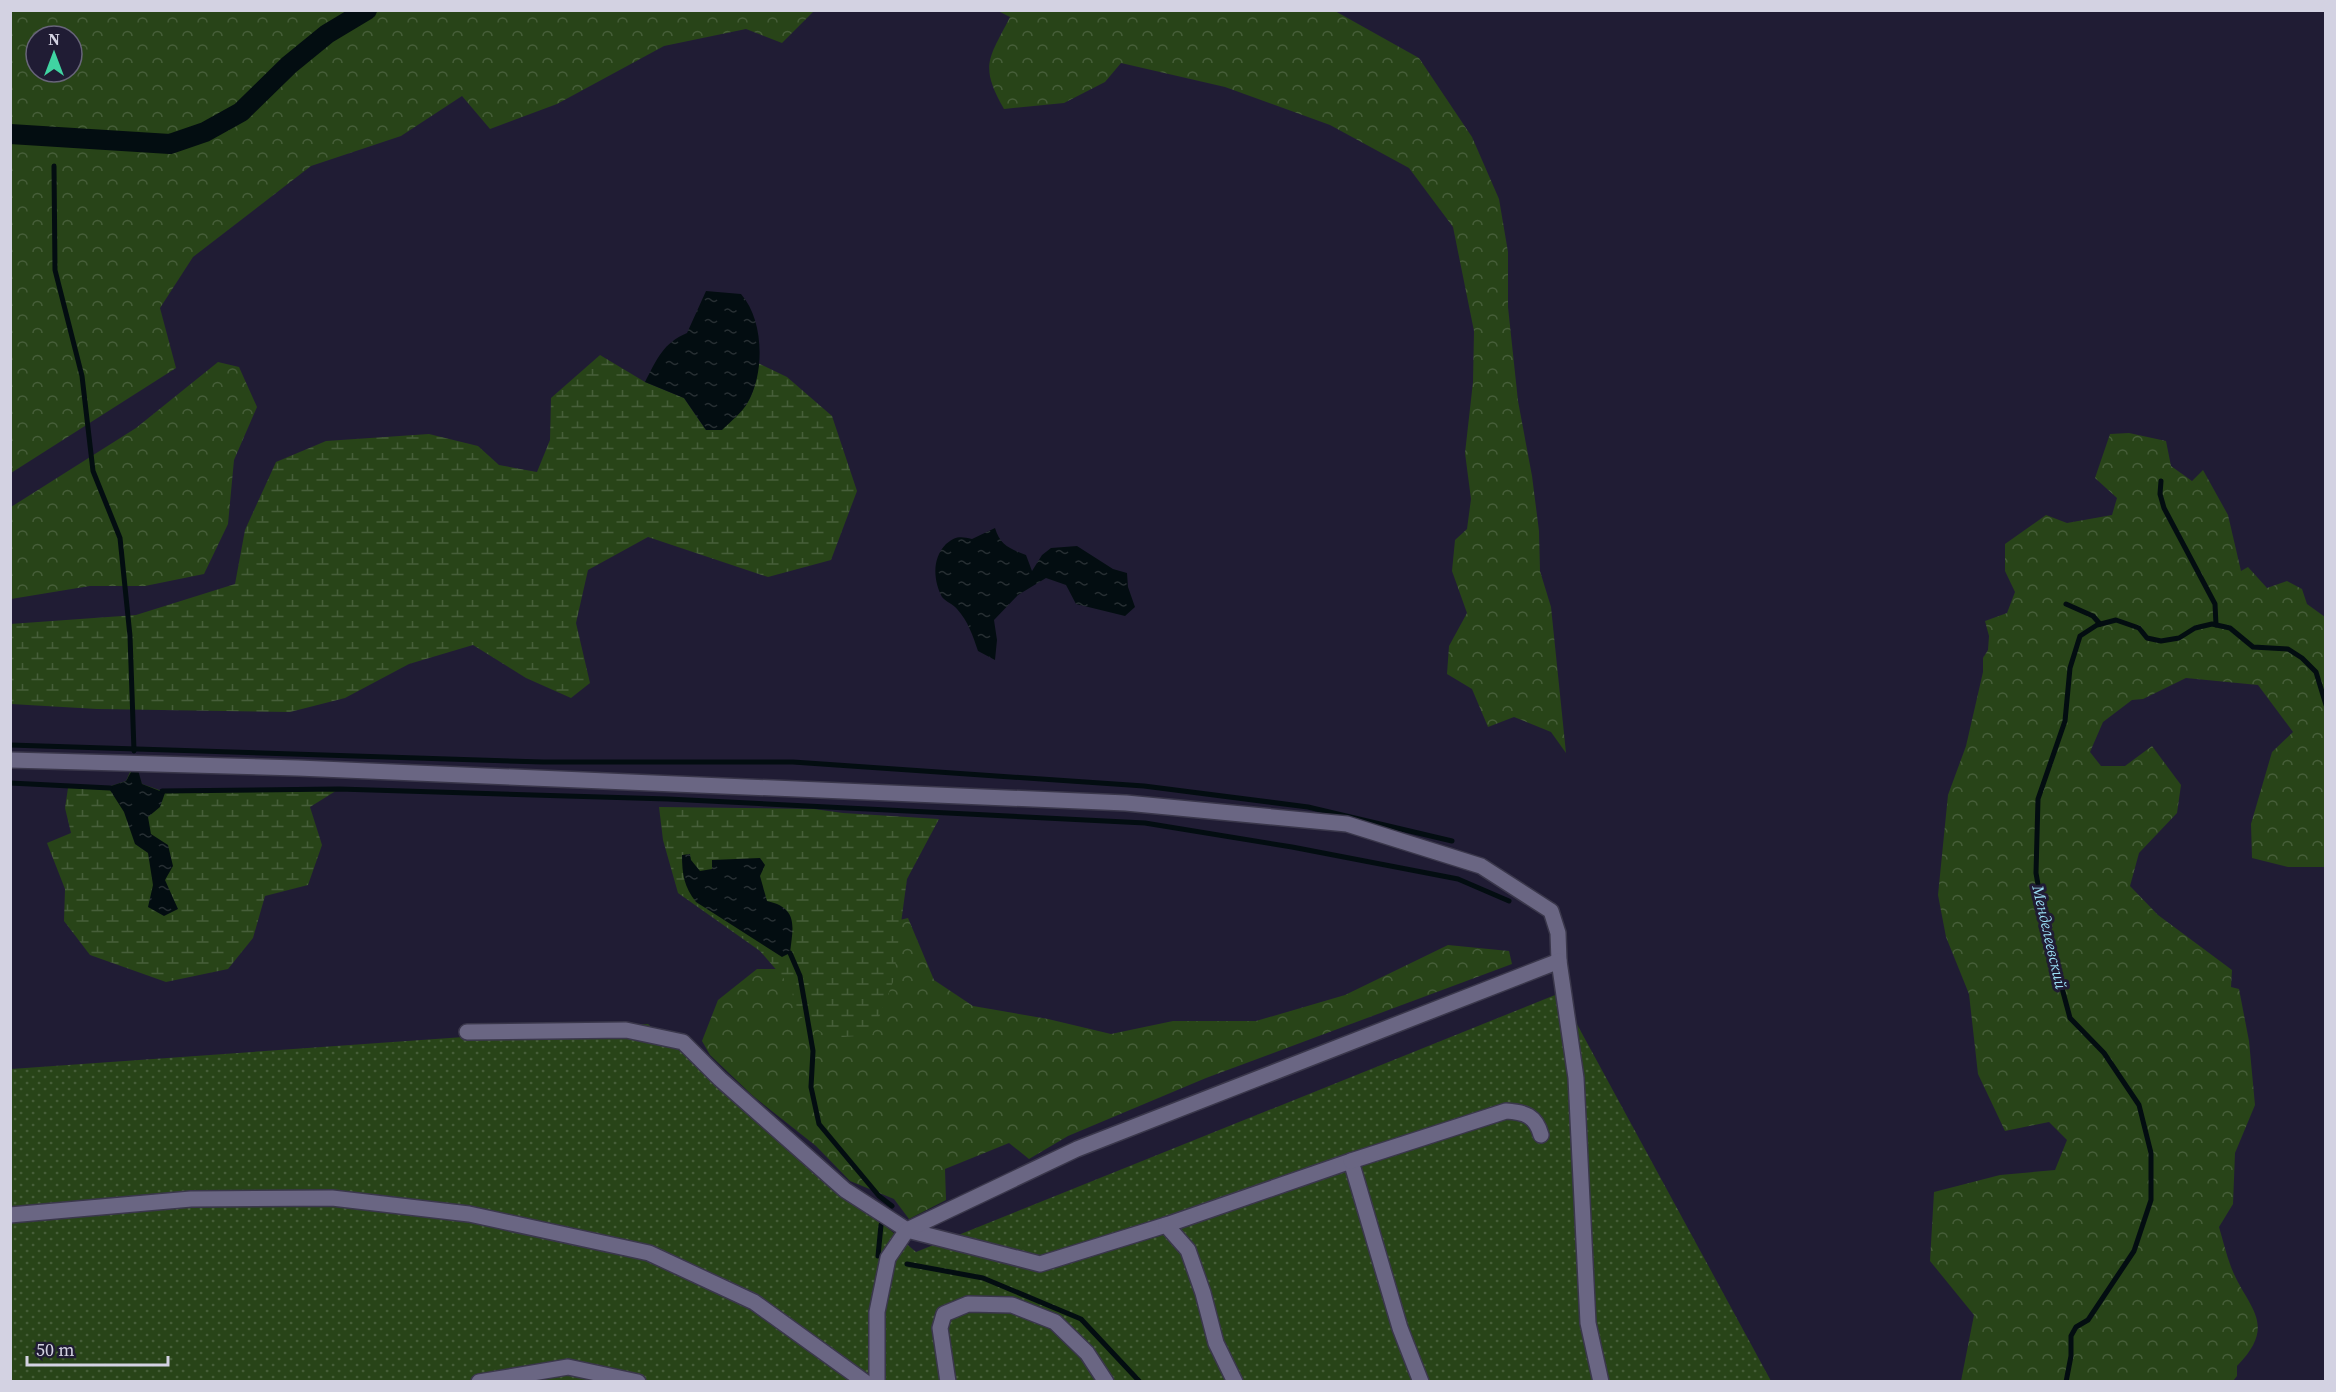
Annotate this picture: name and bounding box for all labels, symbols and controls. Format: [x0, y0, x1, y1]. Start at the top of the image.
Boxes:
north arrow [24, 24, 84, 84]
text: N [48, 28, 60, 50]
water label: Менделеевский [2027, 882, 2073, 992]
scale bar [27, 1329, 168, 1367]
text: 50 m [36, 1337, 74, 1362]

